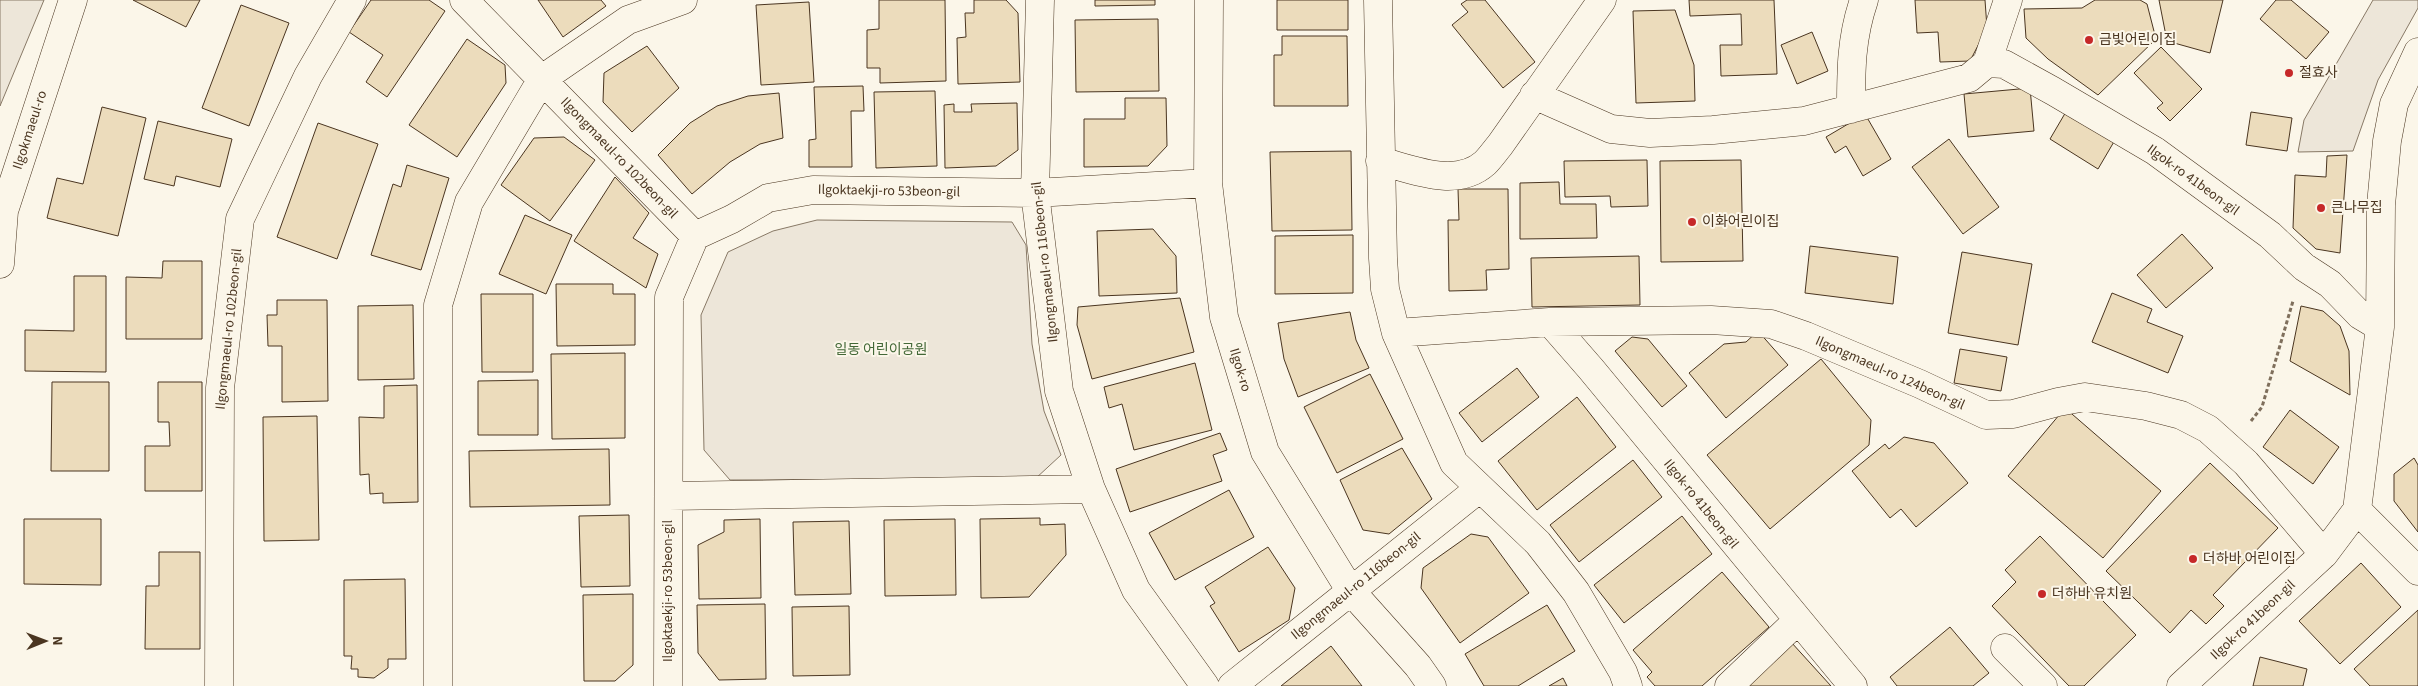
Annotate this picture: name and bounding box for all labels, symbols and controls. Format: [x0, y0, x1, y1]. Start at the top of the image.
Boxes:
place label: 금빛어린이집 [2099, 30, 2176, 50]
marker: 금빛어린이집 [2083, 34, 2095, 46]
place label: 절효사 [2299, 63, 2338, 83]
marker: 절효사 [2283, 67, 2295, 79]
street label: Ilgokmaeul-ro [8, 88, 52, 172]
street label: Ilgongmaeul-ro 102beon-gil [556, 93, 683, 223]
street label: Ilgok-ro 41beon-gil [2143, 140, 2244, 221]
street label: Ilgoktaekji-ro 53beon-gil [818, 180, 961, 202]
street label: Ilgongmaeul-ro 116beon-gil [1027, 180, 1063, 344]
place label: 큰나무집 [2331, 198, 2383, 218]
marker: 큰나무집 [2315, 202, 2327, 214]
place label: 이화어린이집 [1702, 212, 1779, 232]
marker: 이화어린이집 [1686, 216, 1698, 228]
street label: Ilgongmaeul-ro 102beon-gil [211, 247, 247, 411]
street label: Ilgongmaeul-ro 124beon-gil [1812, 331, 1968, 415]
park label: 일동 어린이공원 [835, 340, 927, 360]
street label: Ilgok-ro [1224, 346, 1256, 394]
street label: Ilgok-ro 41beon-gil [1659, 455, 1744, 553]
street label: Ilgoktaekji-ro 53beon-gil [658, 519, 678, 662]
street label: Ilgongmaeul-ro 116beon-gil [1287, 527, 1426, 645]
place label: 더하바 어린이집 [2203, 549, 2296, 569]
marker: 더하바 어린이집 [2187, 553, 2199, 565]
street label: Ilgok-ro 41beon-gil [2206, 575, 2300, 665]
place label: 더하바 유치원 [2052, 584, 2132, 604]
marker: 더하바 유치원 [2036, 588, 2048, 600]
north arrow [20, 616, 70, 666]
text: N [47, 636, 67, 646]

